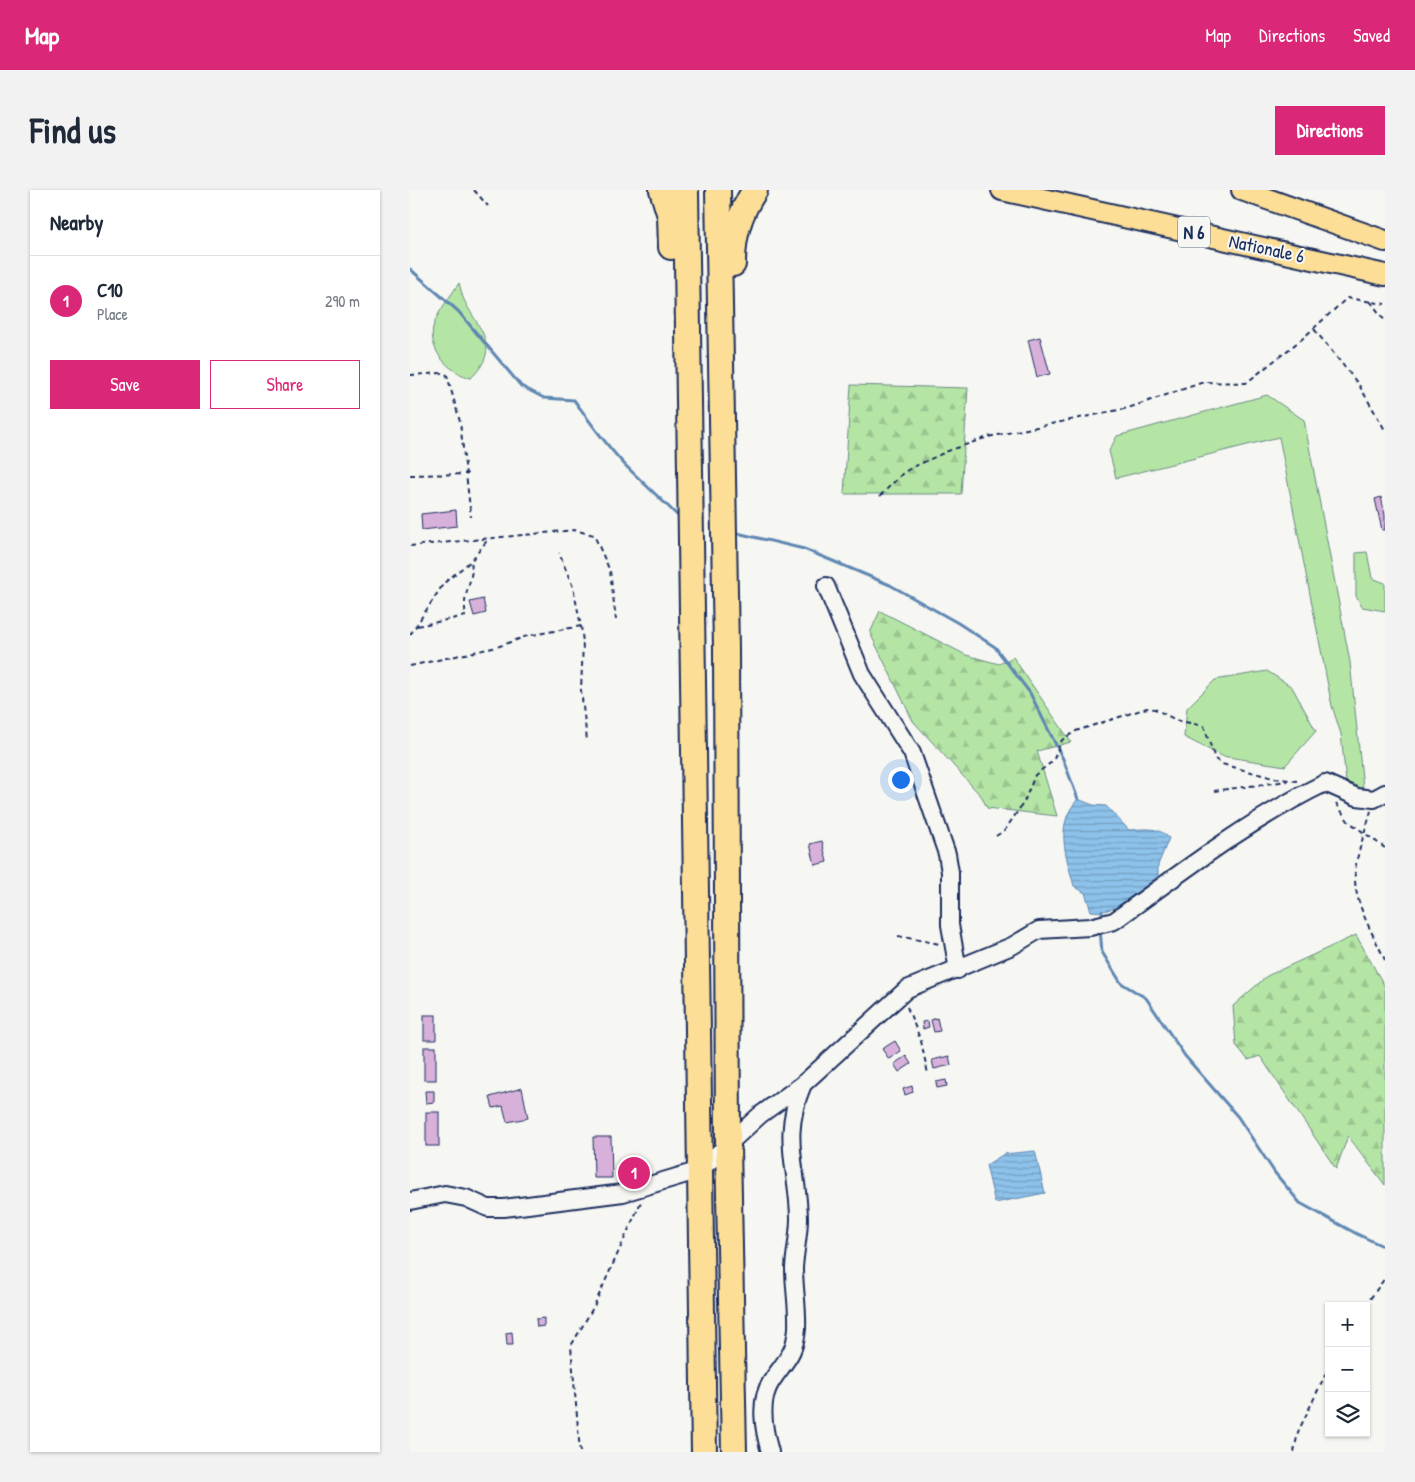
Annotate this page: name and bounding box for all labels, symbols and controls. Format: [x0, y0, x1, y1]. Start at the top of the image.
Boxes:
text: Map [25, 19, 59, 51]
text: Map [1206, 23, 1231, 48]
text: Directions [1259, 23, 1325, 48]
text: Saved [1353, 23, 1390, 48]
button: Directions [1275, 106, 1385, 155]
text: Find us [30, 107, 116, 154]
text: Nearby [50, 208, 103, 237]
road number: N 6 [1178, 217, 1210, 248]
street label: Nationale 6 [1227, 227, 1307, 269]
text: C10 [97, 277, 123, 303]
text: 1 [63, 290, 69, 312]
text: 290 m [325, 290, 360, 312]
text: Place [97, 303, 128, 325]
button: Save [50, 360, 200, 409]
button: Share [210, 360, 360, 409]
your location [888, 767, 914, 793]
pin: 1 [618, 1154, 650, 1192]
map controls [1325, 1302, 1370, 1437]
button: + [1325, 1302, 1370, 1347]
button: − [1325, 1347, 1370, 1392]
button: layers [1325, 1392, 1370, 1437]

